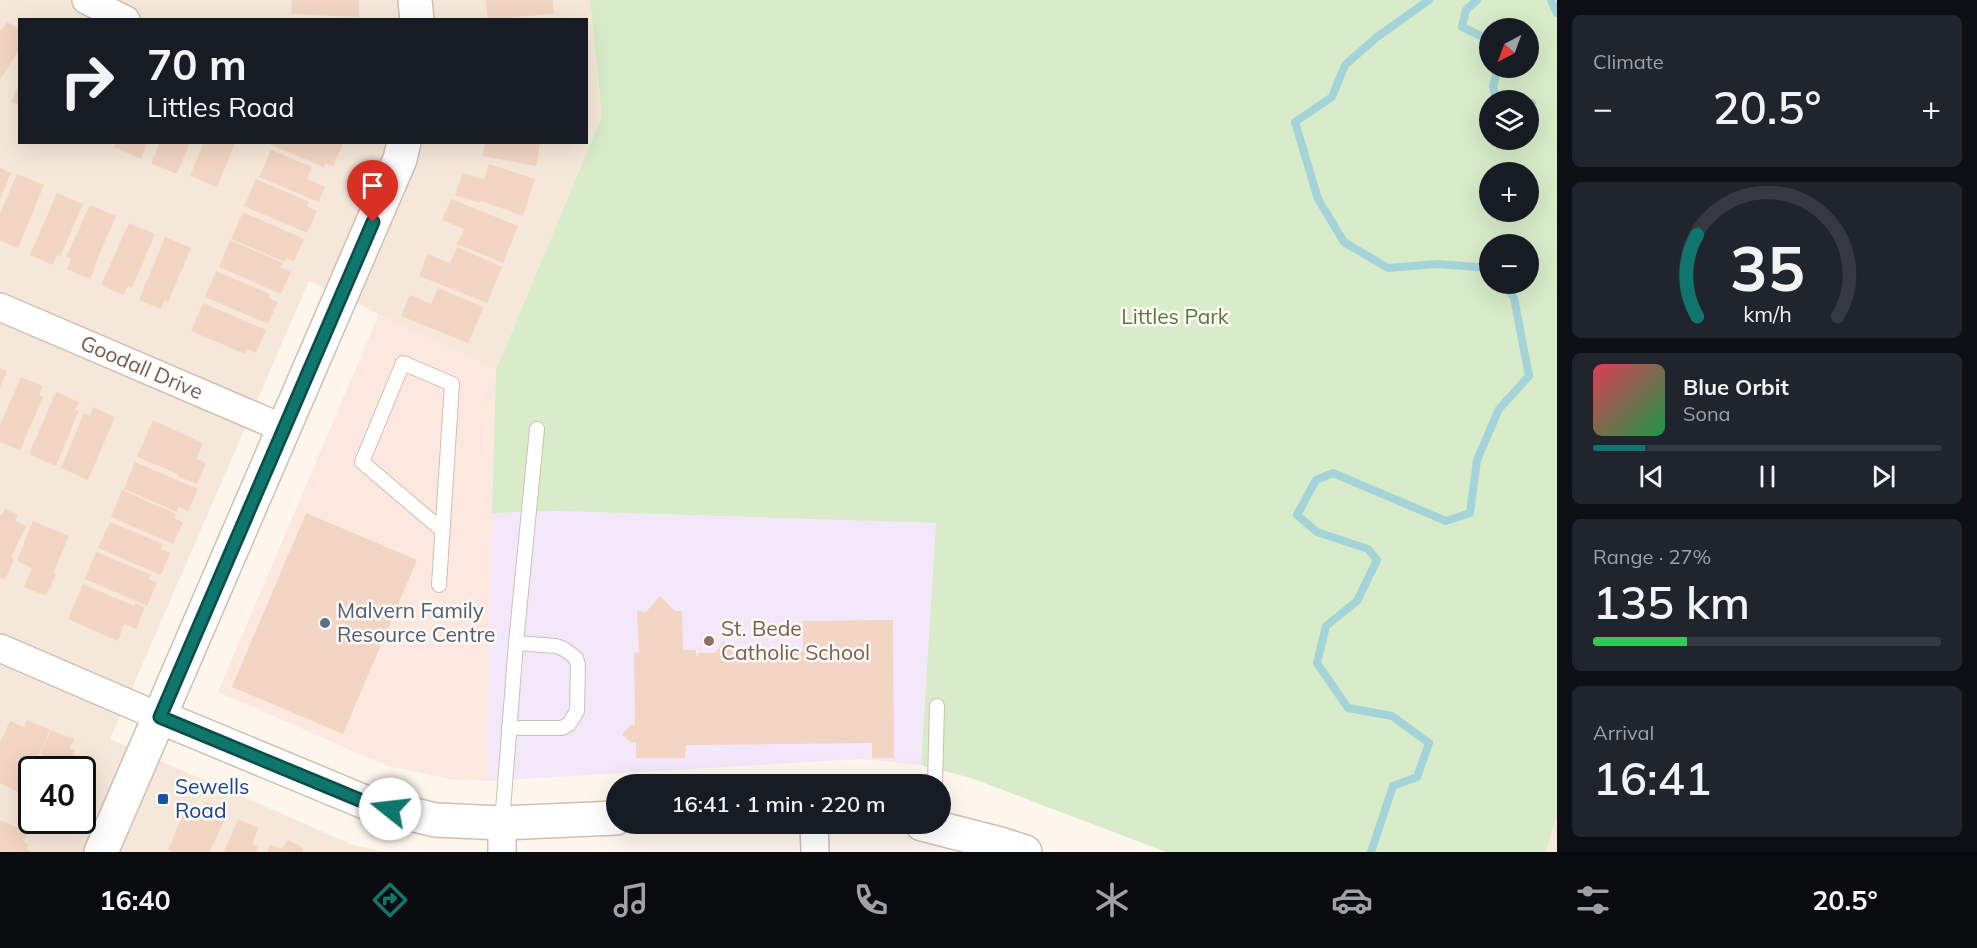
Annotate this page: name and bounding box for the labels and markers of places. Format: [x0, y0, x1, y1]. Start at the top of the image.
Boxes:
pin [347, 160, 398, 222]
place label: Malvern Family Resource Centre [337, 597, 495, 647]
place label: St. Bede Catholic School [721, 615, 870, 665]
marker: Malvern Family Resource Centre [318, 616, 332, 630]
marker: St. Bede Catholic School [702, 634, 716, 648]
place label: Sewells Road [175, 773, 249, 823]
marker: Sewells Road [156, 792, 170, 806]

